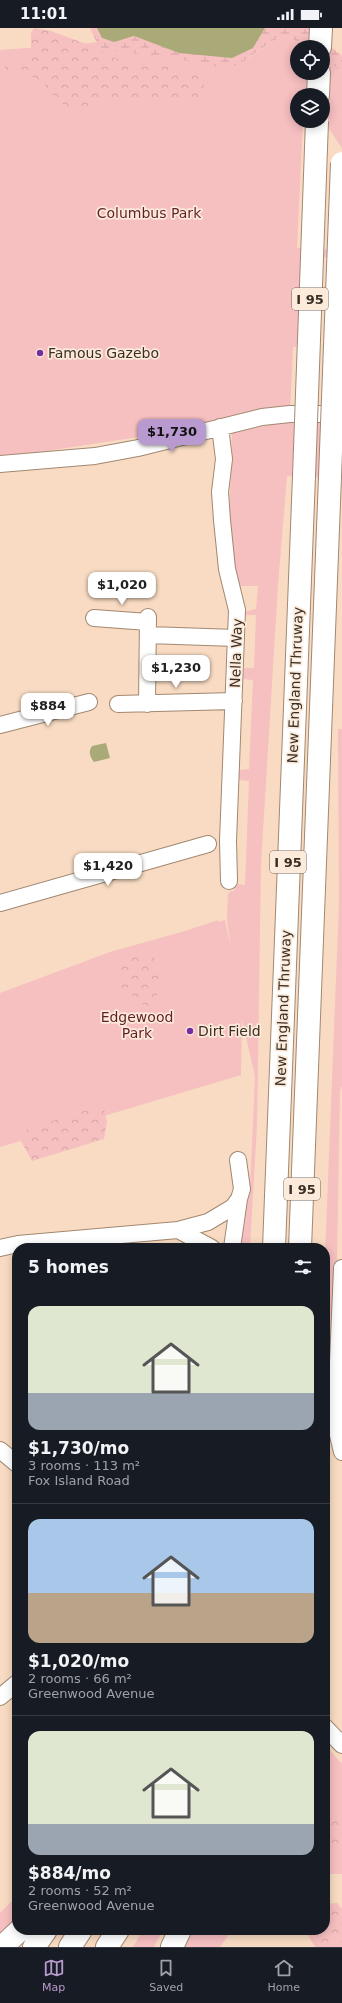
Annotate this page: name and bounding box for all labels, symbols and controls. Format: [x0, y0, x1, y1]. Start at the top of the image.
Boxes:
text: 11:01 [20, 5, 68, 23]
map controls [290, 40, 330, 128]
button: locate [290, 40, 330, 80]
button: layers [290, 88, 330, 128]
park label: Columbus Park [97, 205, 202, 221]
road number: I 95 [292, 288, 328, 310]
place label: Famous Gazebo [48, 345, 159, 361]
marker: Famous Gazebo [35, 348, 45, 358]
pin: $1,730 [139, 419, 205, 453]
text: $1,730 [147, 424, 197, 439]
pin: $1,020 [89, 572, 155, 606]
text: $1,020 [97, 577, 147, 592]
street label: New England Thruway [284, 606, 306, 764]
street label: Nella Way [227, 618, 245, 688]
pin: $1,230 [143, 655, 209, 689]
text: $1,230 [151, 660, 201, 675]
pin: $884 [24, 693, 72, 727]
text: $884 [30, 698, 66, 713]
road number: I 95 [270, 851, 306, 873]
pin: $1,420 [75, 853, 141, 887]
text: $1,420 [83, 858, 133, 873]
street label: New England Thruway [272, 929, 294, 1087]
park label: Edgewood Park [101, 1009, 173, 1041]
place label: Dirt Field [198, 1023, 261, 1039]
marker: Dirt Field [185, 1026, 195, 1036]
road number: I 95 [284, 1178, 320, 1200]
icon: filters [292, 1256, 314, 1278]
text: 5 homes [28, 1257, 109, 1277]
icon: home [135, 1332, 207, 1404]
text: $1,730/mo [28, 1438, 129, 1458]
text: 3 rooms · 113 m² [28, 1458, 140, 1473]
text: Fox Island Road [28, 1473, 130, 1488]
icon: home [135, 1545, 207, 1617]
text: $1,020/mo [28, 1651, 129, 1671]
text: 2 rooms · 66 m² [28, 1671, 132, 1686]
text: Greenwood Avenue [28, 1686, 155, 1701]
icon: home [135, 1757, 207, 1829]
text: $884/mo [28, 1863, 111, 1883]
text: 2 rooms · 52 m² [28, 1883, 132, 1898]
text: Greenwood Avenue [28, 1898, 155, 1913]
tab: Map [42, 1957, 65, 1994]
tab: Saved [149, 1957, 183, 1994]
tab: Home [267, 1957, 300, 1994]

